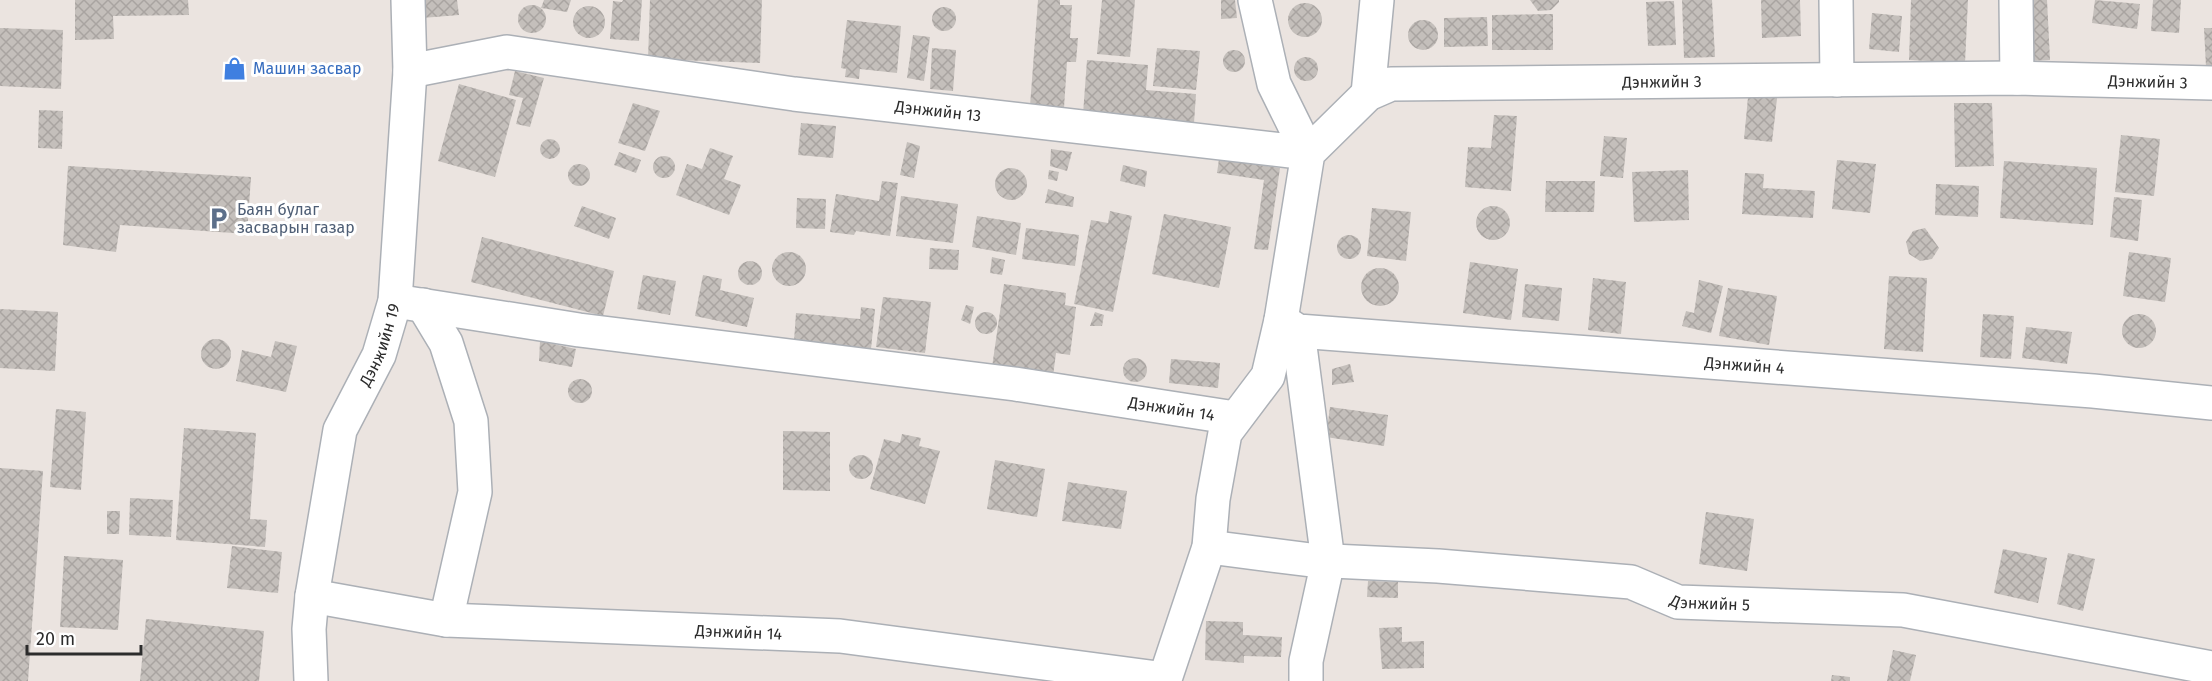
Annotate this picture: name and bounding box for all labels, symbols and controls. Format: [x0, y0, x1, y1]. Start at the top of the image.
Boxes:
shop icon: Машин засвар [222, 55, 248, 81]
place label: Машин засвар [253, 59, 361, 78]
street label: Дэнжийн 3 [2107, 71, 2188, 92]
street label: Дэнжийн 3 [1621, 72, 1702, 92]
street label: Дэнжийн 13 [893, 97, 982, 125]
place label: Баян булаг засварын газар [237, 200, 355, 237]
parking icon: Баян булаг засварын газар [206, 205, 232, 231]
street label: Дэнжийн 19 [355, 301, 404, 390]
street label: Дэнжийн 4 [1703, 353, 1786, 378]
street label: Дэнжийн 14 [1126, 393, 1216, 425]
street label: Дэнжийн 5 [1666, 590, 1750, 615]
scale bar [27, 618, 141, 656]
street label: Дэнжийн 14 [694, 621, 783, 644]
text: 20 m [36, 628, 75, 650]

